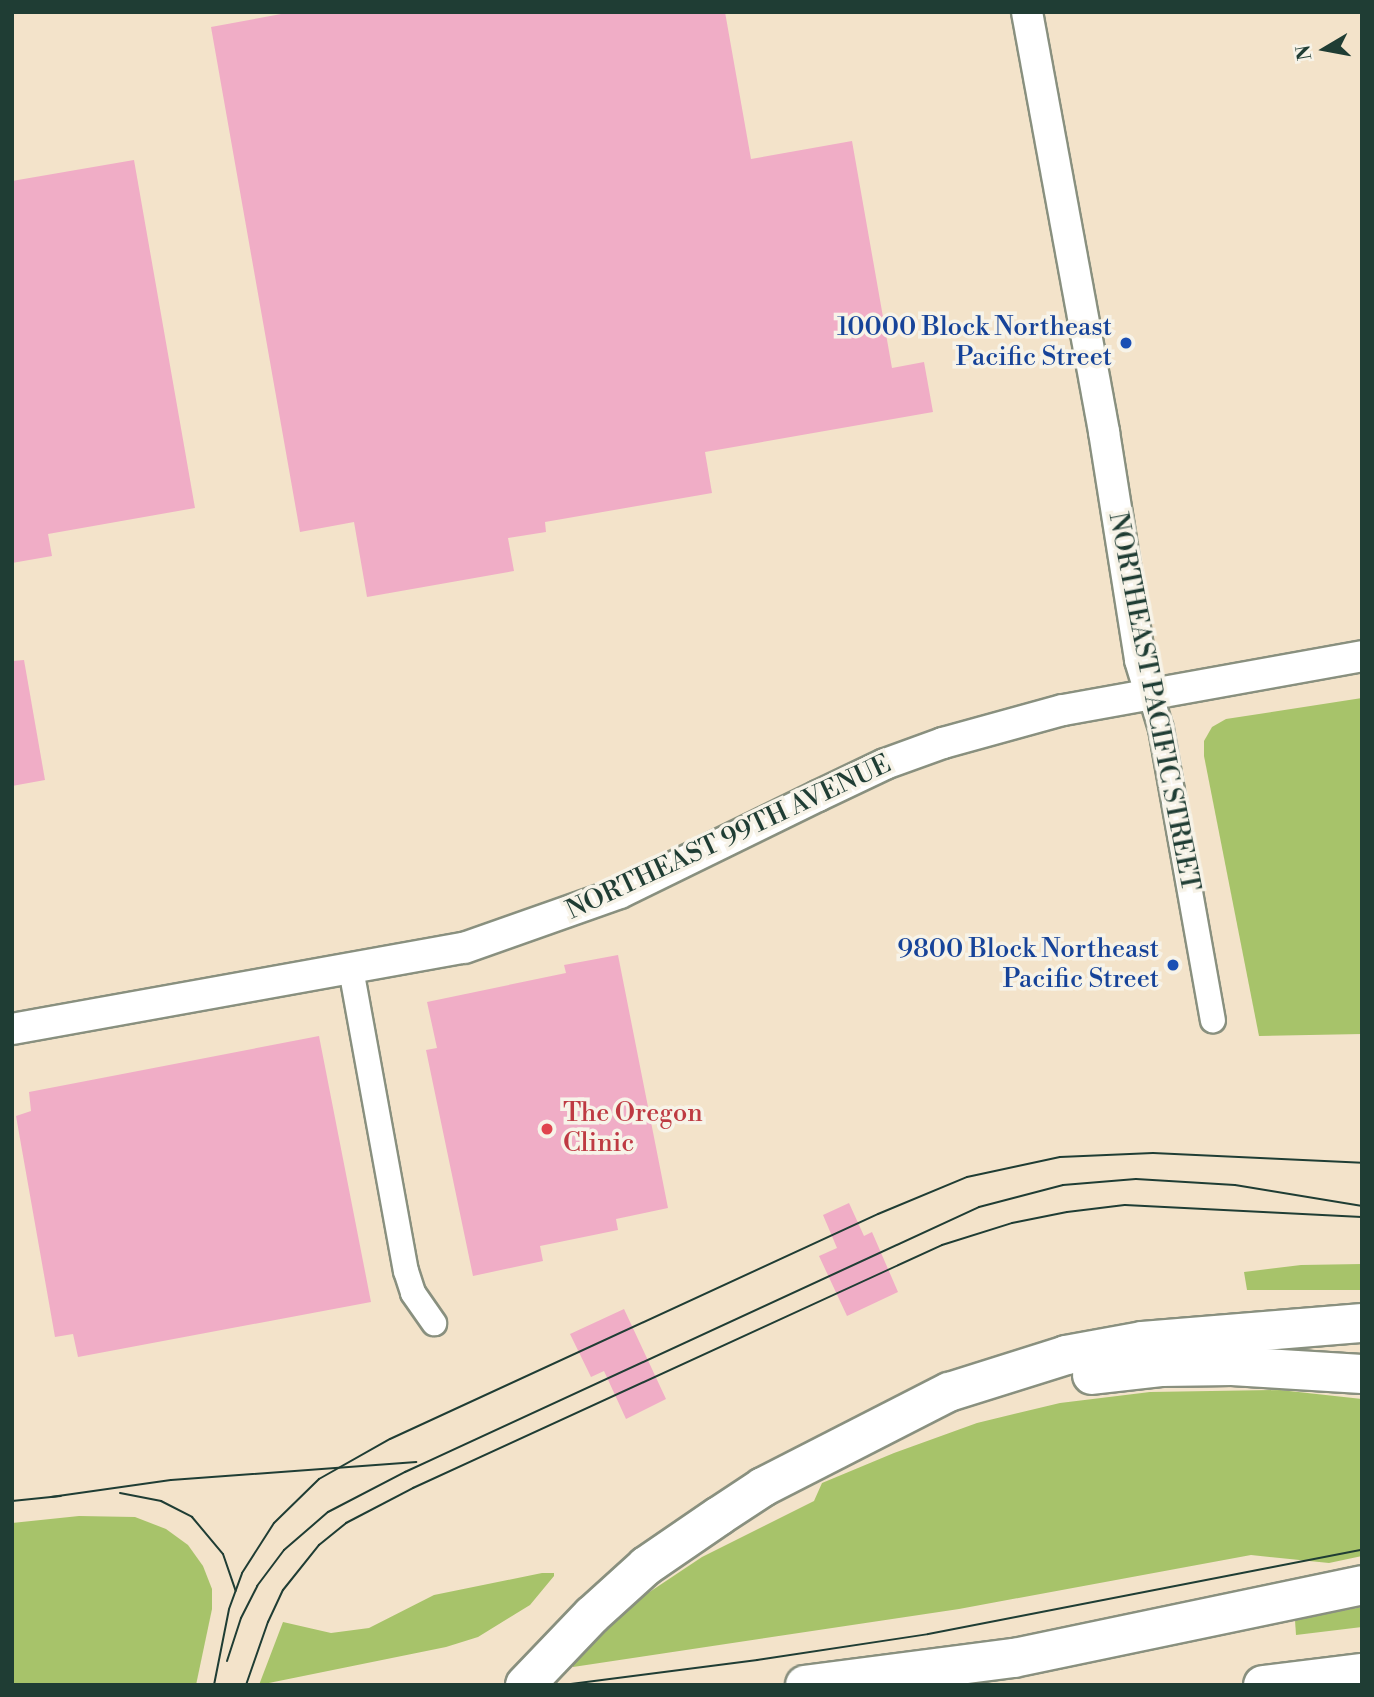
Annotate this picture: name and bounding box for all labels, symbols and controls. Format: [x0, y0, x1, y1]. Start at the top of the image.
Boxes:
north arrow [1290, 14, 1360, 84]
text: N [1291, 43, 1317, 62]
place label: 10000 Block Northeast Pacific Street [837, 312, 1112, 374]
marker: 10000 Block Northeast Pacific Street [1118, 335, 1134, 351]
street label: NORTHEAST PACIFIC STREET [1101, 510, 1205, 894]
street label: NORTHEAST 99TH AVENUE [562, 749, 896, 927]
place label: 9800 Block Northeast Pacific Street [897, 934, 1159, 996]
marker: 9800 Block Northeast Pacific Street [1165, 957, 1181, 973]
place label: The Oregon Clinic [563, 1098, 703, 1160]
marker: The Oregon Clinic [537, 1119, 557, 1139]

